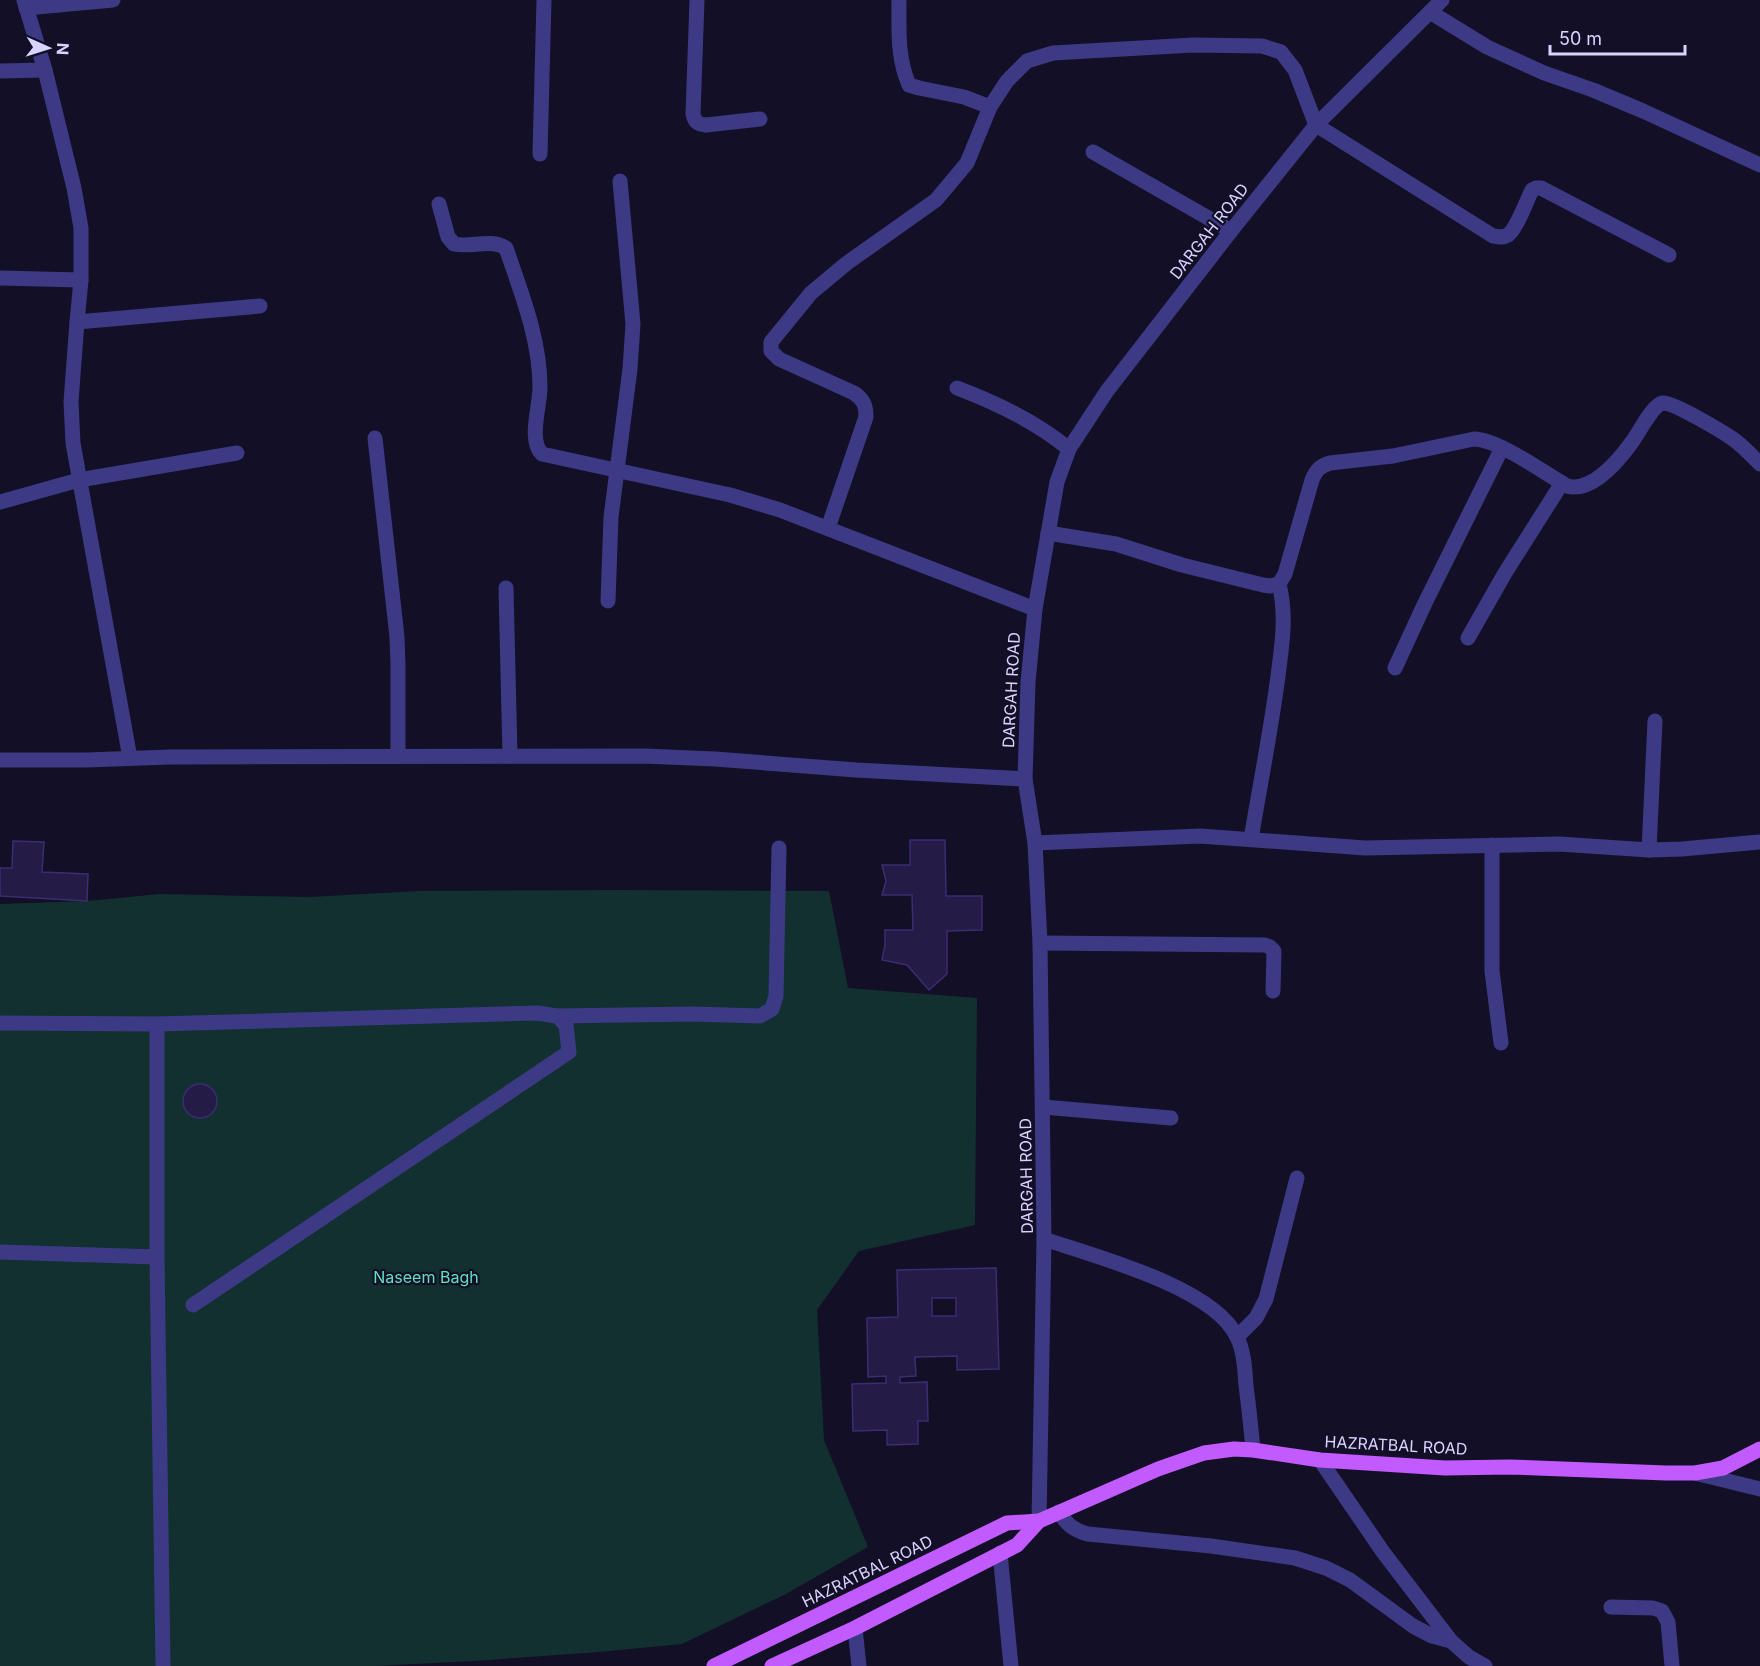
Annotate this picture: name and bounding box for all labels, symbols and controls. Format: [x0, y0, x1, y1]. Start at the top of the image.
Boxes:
north arrow [18, 18, 78, 78]
scale bar [1550, 18, 1685, 56]
text: 50 m [1559, 28, 1602, 49]
text: N [53, 42, 73, 55]
street label: DARGAH ROAD [1165, 179, 1253, 283]
street label: DARGAH ROAD [998, 632, 1024, 748]
street label: DARGAH ROAD [1015, 1118, 1037, 1234]
park label: Naseem Bagh [373, 1267, 479, 1287]
street label: HAZRATBAL ROAD [1324, 1431, 1468, 1459]
street label: HAZRATBAL ROAD [798, 1531, 936, 1611]

